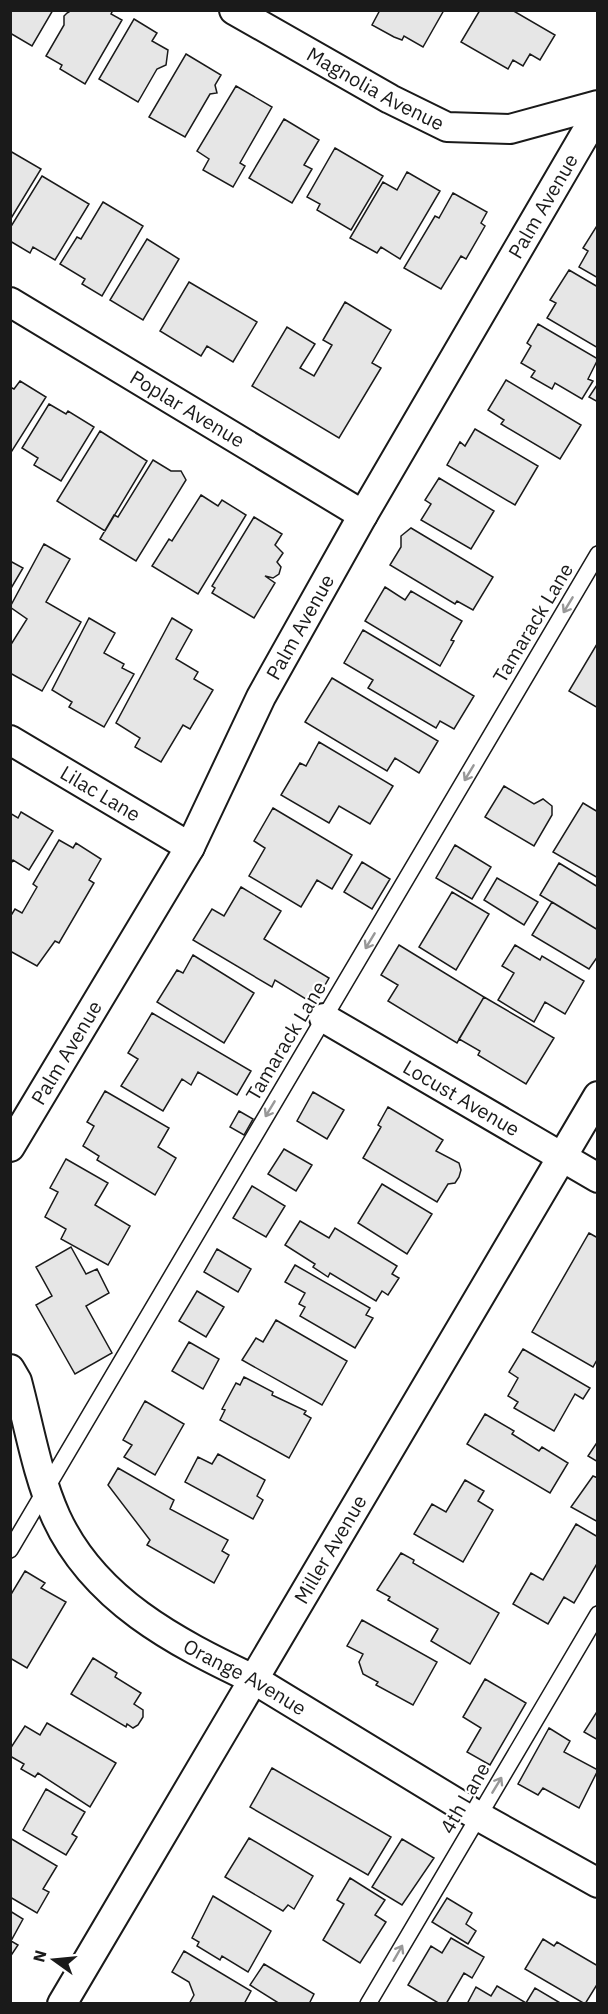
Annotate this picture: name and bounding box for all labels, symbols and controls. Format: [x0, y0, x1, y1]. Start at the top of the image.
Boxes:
street label: Magnolia Avenue [302, 40, 449, 137]
street label: Palm Avenue [502, 148, 584, 263]
street label: Poplar Avenue [125, 363, 250, 454]
street label: Tamarack Lane [486, 558, 579, 688]
street label: Palm Avenue [259, 569, 340, 684]
one-way arrow [561, 596, 573, 613]
street label: Lilac Lane [55, 759, 146, 828]
one-way arrow [462, 764, 474, 781]
one-way arrow [363, 932, 375, 949]
street label: Tamarack Lane [239, 976, 332, 1106]
street label: Palm Avenue [24, 995, 108, 1110]
street label: Locust Avenue [398, 1053, 525, 1142]
one-way arrow [264, 1100, 276, 1117]
street label: Miller Avenue [287, 1490, 373, 1608]
street label: Orange Avenue [179, 1632, 312, 1721]
street label: 4th Lane [433, 1757, 496, 1838]
one-way arrow [491, 1777, 503, 1794]
north arrow [24, 1930, 84, 1990]
one-way arrow [392, 1945, 404, 1962]
text: N [28, 1948, 51, 1964]

